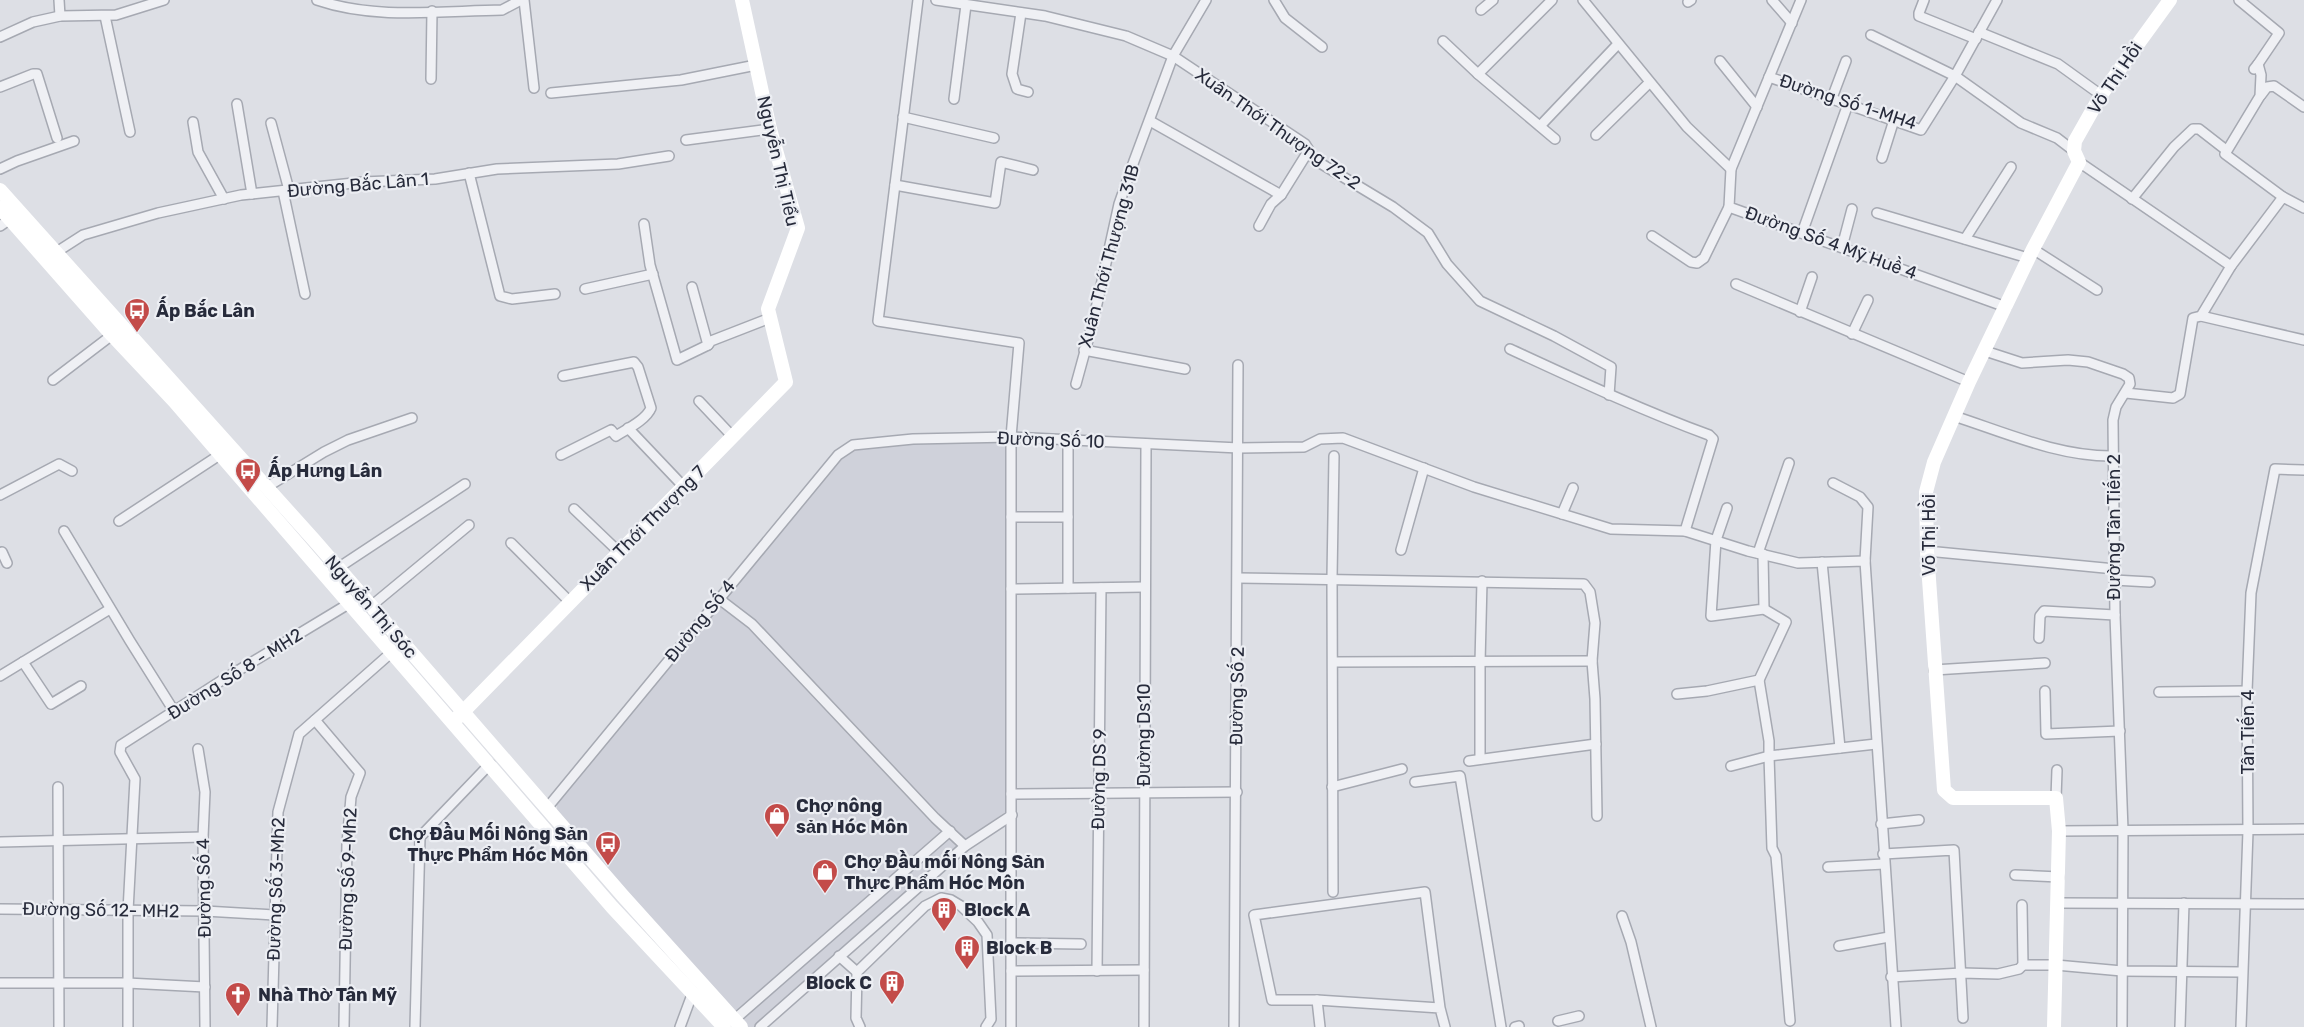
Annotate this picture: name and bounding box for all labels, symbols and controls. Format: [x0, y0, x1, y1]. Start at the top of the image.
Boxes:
street label: Võ Thị Hồi [2082, 37, 2147, 118]
street label: Xuân Thới Thượng 72-2 [1191, 64, 1365, 194]
street label: Đường Số 1-MH4 [1777, 69, 1920, 135]
street label: Nguyễn Thị Tiểu [752, 93, 805, 228]
street label: Xuân Thới Thượng 31B [1074, 162, 1144, 350]
street label: Đường Bắc Lân 1 [286, 167, 430, 202]
street label: Đường Số 4 Mỹ Huề 4 [1742, 201, 1920, 284]
bus stop icon: Ấp Bắc Lân [122, 296, 152, 334]
place label: Ấp Bắc Lân [156, 296, 255, 322]
street label: Đường Số 10 [997, 426, 1105, 453]
street label: Đường Tân Tiến 2 [2102, 454, 2125, 600]
bus stop icon: Ấp Hưng Lân [233, 456, 263, 494]
place label: Ấp Hưng Lân [268, 456, 382, 482]
street label: Xuân Thới Thượng 7 [576, 461, 710, 595]
street label: Võ Thị Hồi [1917, 494, 1940, 576]
street label: Nguyễn Thị Sóc [320, 550, 422, 663]
street label: Đường Số 4 [659, 575, 740, 667]
street label: Đường Số 8 - MH2 [163, 623, 307, 724]
street label: Đường Số 2 [1224, 646, 1249, 746]
street label: Đường Ds10 [1133, 683, 1155, 787]
street label: Tân Tiến 4 [2236, 690, 2259, 774]
street label: Đường DS 9 [1087, 728, 1111, 830]
place label: Chợ nông sản Hóc Môn [796, 795, 908, 838]
shop icon: Chợ nông sản Hóc Môn [762, 801, 792, 839]
street label: Đường Số 9-Mh2 [334, 807, 361, 951]
street label: Đường Số 3-Mh2 [262, 817, 289, 961]
place label: Chợ Đầu Mối Nông Sản Thực Phẩm Hóc Môn [389, 822, 588, 866]
bus stop icon: Chợ Đầu Mối Nông Sản Thực Phẩm Hóc Môn [593, 829, 623, 867]
street label: Đường Số 4 [191, 838, 216, 938]
place label: Chợ Đầu mối Nông Sản Thực Phẩm Hóc Môn [844, 850, 1045, 894]
shop icon: Chợ Đầu mối Nông Sản Thực Phẩm Hóc Môn [810, 857, 840, 895]
building icon: Block A [929, 895, 959, 933]
street label: Đường Số 12- MH2 [22, 897, 180, 922]
place label: Block A [964, 899, 1030, 921]
building icon: Block B [952, 933, 982, 971]
place label: Block B [986, 937, 1052, 959]
building icon: Block C [877, 968, 907, 1006]
place label: Block C [806, 972, 872, 994]
church icon: Nhà Thờ Tân Mỹ [223, 980, 253, 1018]
place label: Nhà Thờ Tân Mỹ [258, 984, 397, 1006]

